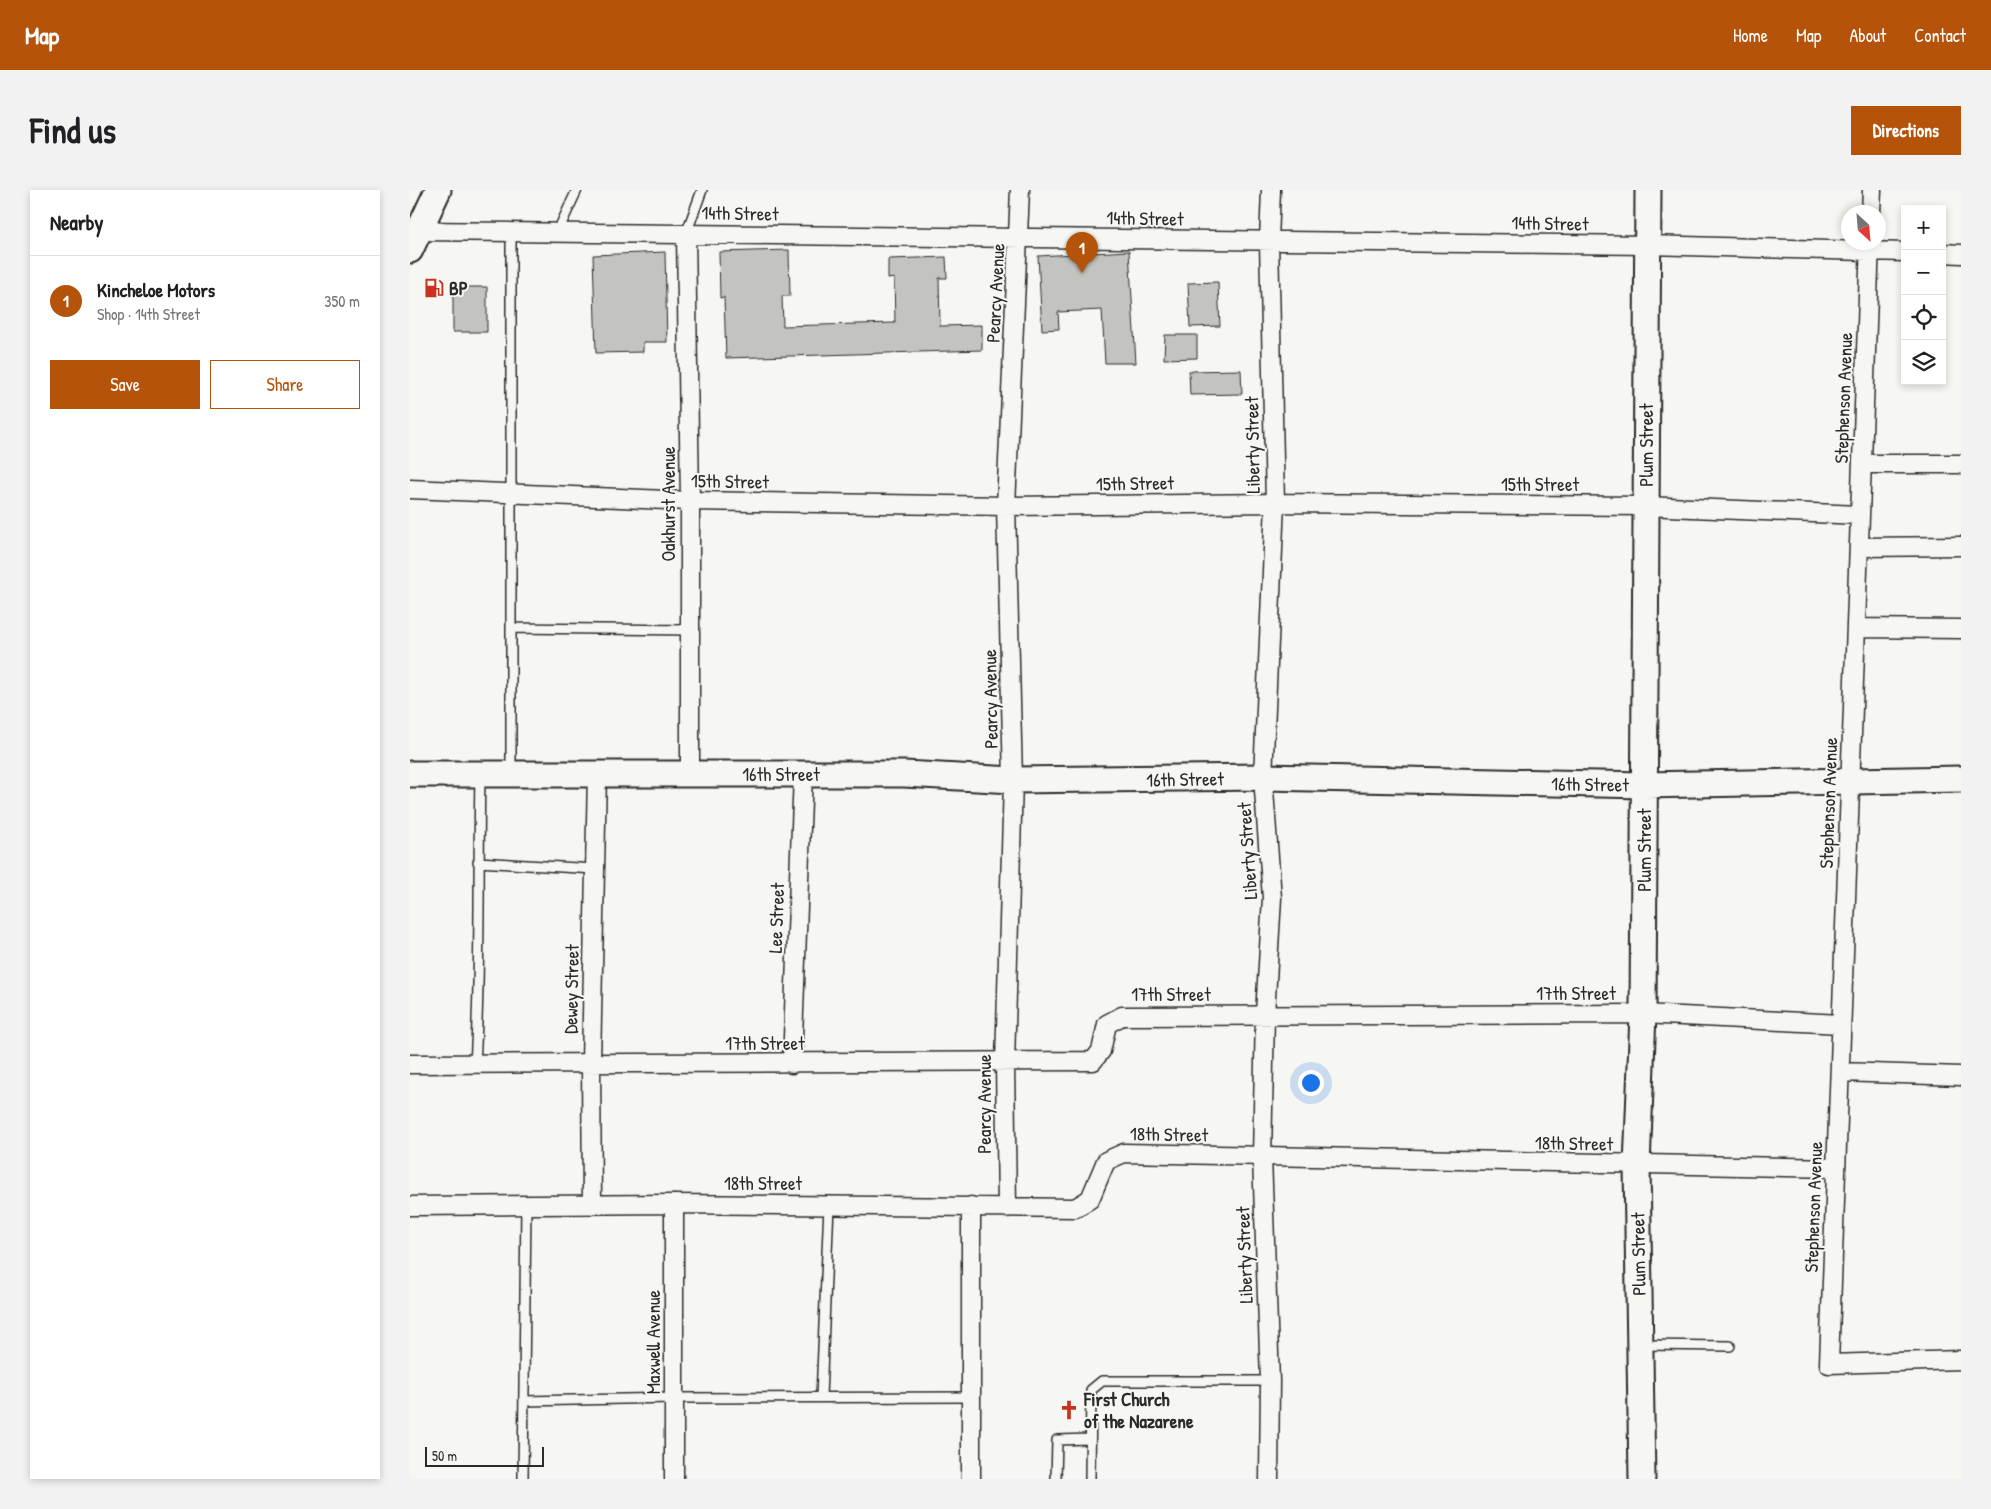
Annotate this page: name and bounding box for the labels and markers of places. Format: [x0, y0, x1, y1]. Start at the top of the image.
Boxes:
pin: 1 [1066, 232, 1098, 273]
place label: BP [449, 275, 468, 301]
fuel station icon: BP [423, 277, 445, 299]
place label: First Church of the Nazarene [1083, 1386, 1194, 1434]
church icon: First Church of the Nazarene [1058, 1399, 1080, 1421]

